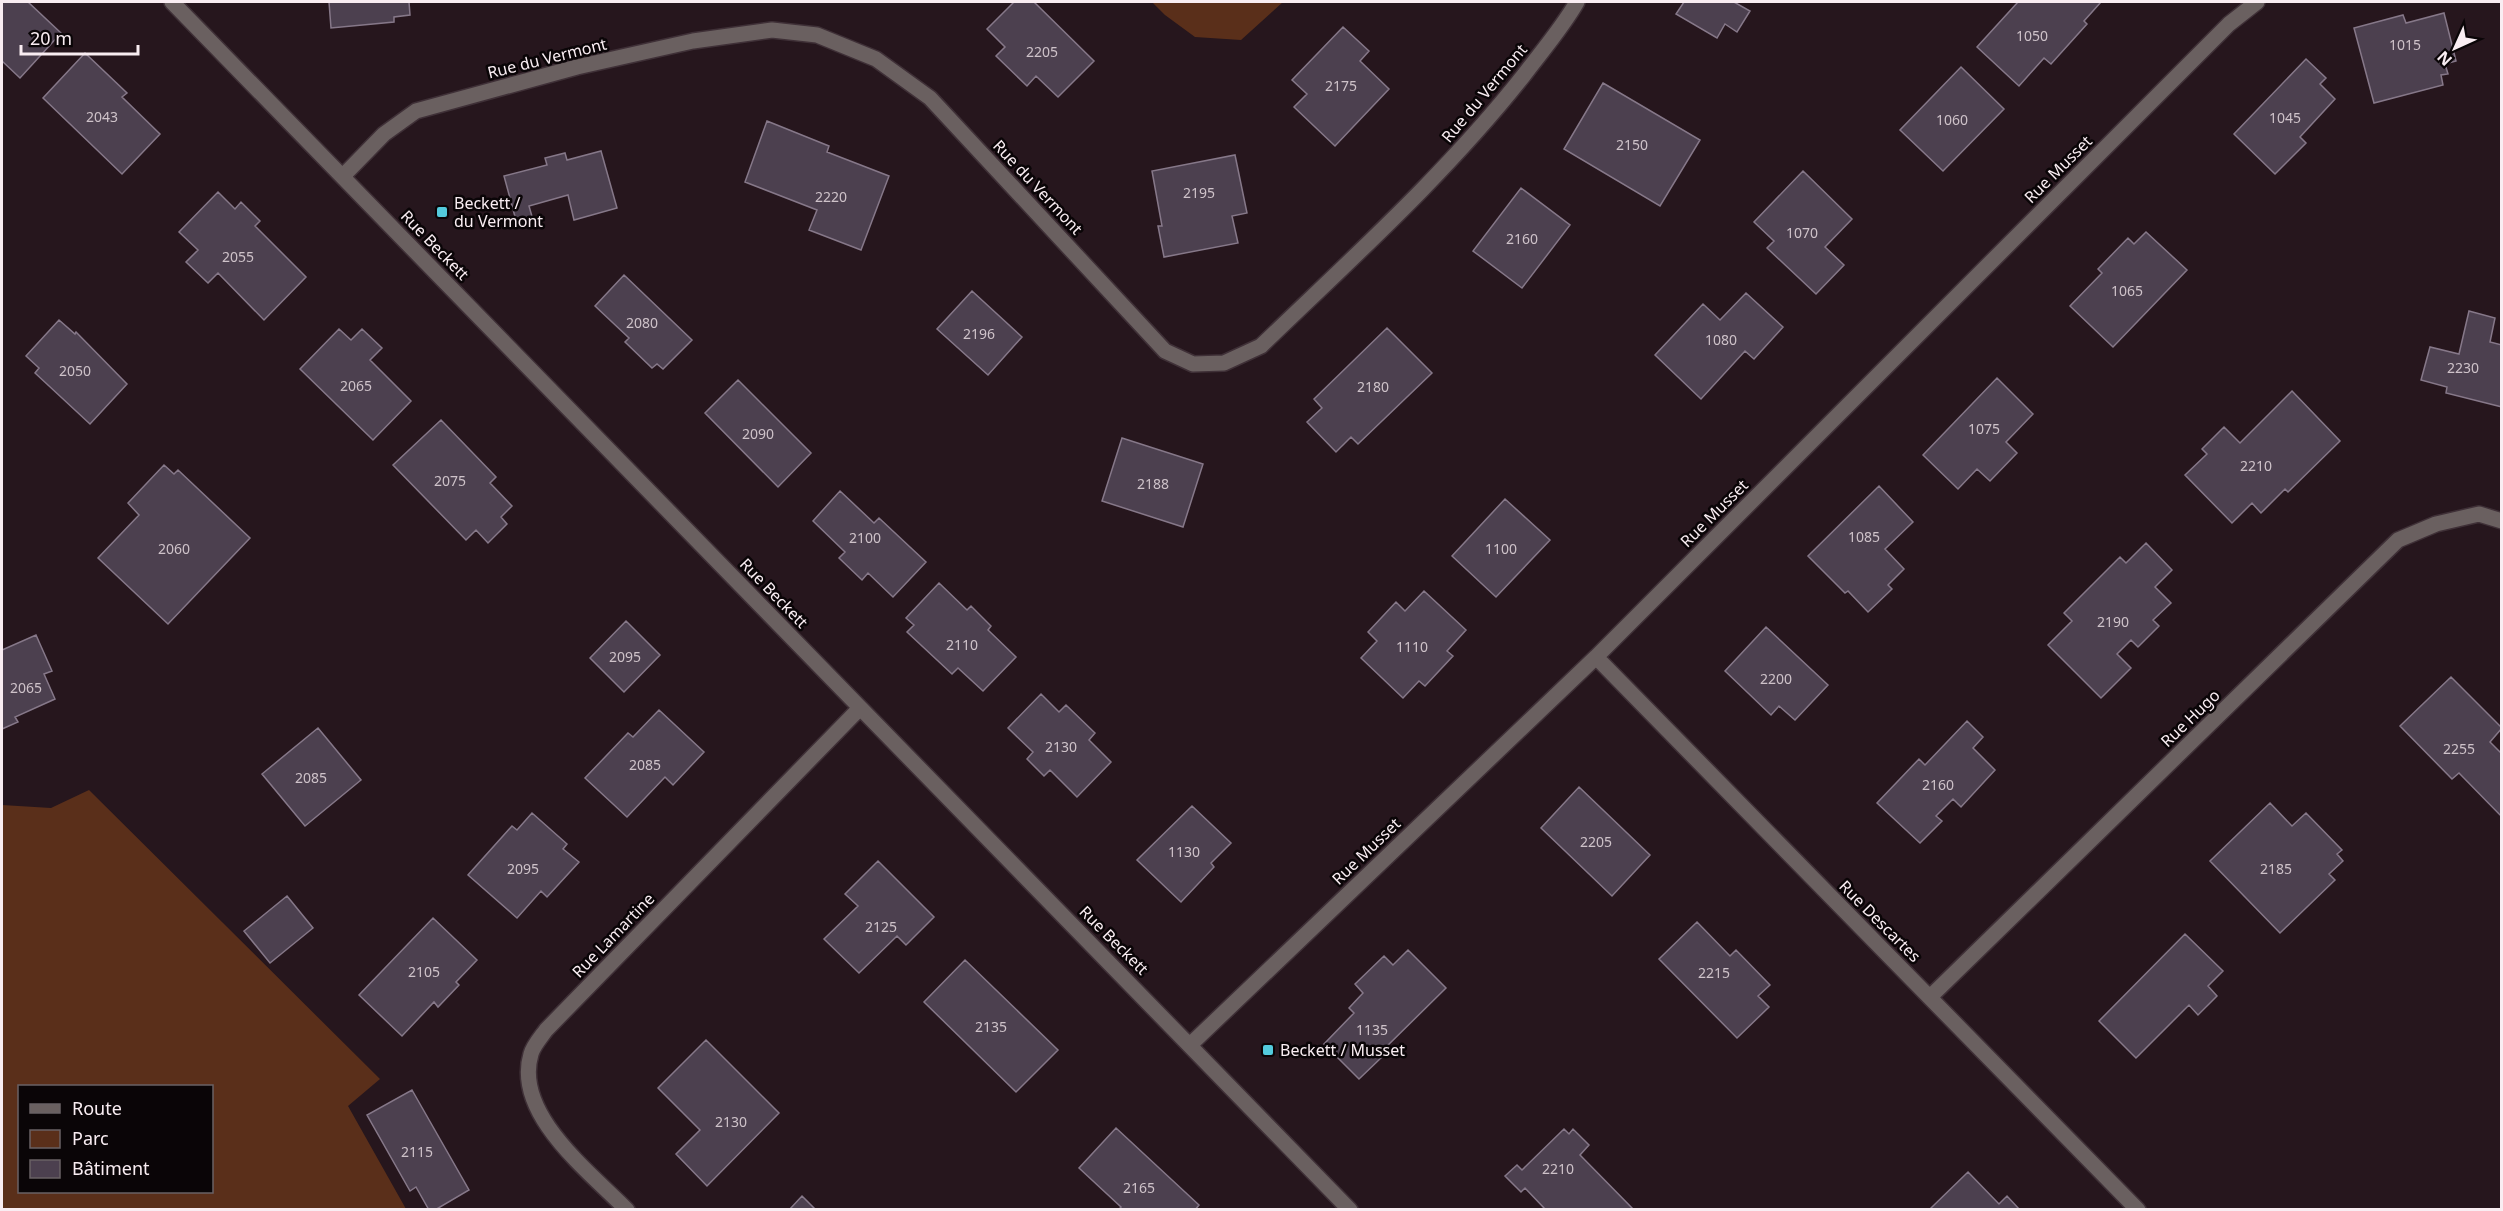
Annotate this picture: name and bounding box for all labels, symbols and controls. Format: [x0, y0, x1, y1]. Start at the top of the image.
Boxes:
scale bar [21, 18, 138, 56]
north arrow [2425, 18, 2485, 78]
text: 20 m [30, 26, 72, 50]
house number: 1050 [2016, 26, 2048, 45]
street label: Rue du Vermont [485, 33, 609, 83]
house number: 1015 [2389, 35, 2421, 54]
street label: Rue du Vermont [1436, 39, 1532, 147]
house number: 2205 [1026, 42, 1058, 61]
text: N [2432, 46, 2457, 71]
house number: 2175 [1325, 76, 1357, 95]
house number: 2043 [86, 107, 118, 126]
house number: 1045 [2269, 108, 2301, 127]
house number: 1060 [1936, 110, 1968, 129]
street label: Rue Musset [2019, 130, 2097, 208]
street label: Rue du Vermont [988, 135, 1088, 239]
house number: 2150 [1616, 135, 1648, 154]
house number: 2195 [1183, 183, 1215, 202]
house number: 2220 [815, 187, 847, 206]
place label: Beckett / du Vermont [454, 192, 543, 232]
street label: Rue Beckett [396, 205, 474, 285]
marker: Beckett / du Vermont [435, 205, 449, 219]
house number: 1070 [1786, 223, 1818, 242]
house number: 2160 [1506, 229, 1538, 248]
house number: 2055 [222, 247, 254, 266]
house number: 1065 [2111, 281, 2143, 300]
house number: 2080 [626, 313, 658, 332]
house number: 2196 [963, 324, 995, 343]
house number: 1080 [1705, 330, 1737, 349]
house number: 2230 [2447, 358, 2479, 377]
house number: 2050 [59, 361, 91, 380]
house number: 2065 [340, 376, 372, 395]
house number: 2180 [1357, 377, 1389, 396]
house number: 1075 [1968, 419, 2000, 438]
house number: 2090 [742, 424, 774, 443]
house number: 2210 [2240, 456, 2272, 475]
house number: 2075 [434, 471, 466, 490]
house number: 2188 [1137, 474, 1169, 493]
street label: Rue Musset [1675, 474, 1753, 552]
house number: 1085 [1848, 527, 1880, 546]
house number: 2100 [849, 528, 881, 547]
house number: 2060 [158, 539, 190, 558]
house number: 1100 [1485, 539, 1517, 558]
street label: Rue Beckett [735, 553, 813, 633]
house number: 2190 [2097, 612, 2129, 631]
house number: 2110 [946, 635, 978, 654]
house number: 1110 [1396, 637, 1428, 656]
house number: 2095 [609, 647, 641, 666]
house number: 2200 [1760, 669, 1792, 688]
house number: 2065 [10, 678, 42, 697]
street label: Rue Hugo [2156, 684, 2224, 752]
house number: 2130 [1045, 737, 1077, 756]
house number: 2255 [2443, 739, 2475, 758]
house number: 2085 [629, 755, 661, 774]
house number: 2085 [295, 768, 327, 787]
house number: 2160 [1922, 775, 1954, 794]
street label: Rue Musset [1327, 813, 1405, 889]
house number: 2205 [1580, 832, 1612, 851]
house number: 1130 [1168, 842, 1200, 861]
house number: 2095 [507, 859, 539, 878]
house number: 2185 [2260, 859, 2292, 878]
street label: Rue Descartes [1834, 875, 1926, 967]
street label: Rue Lamartine [567, 888, 659, 982]
street label: Rue Beckett [1075, 901, 1153, 979]
house number: 2125 [865, 917, 897, 936]
house number: 2105 [408, 962, 440, 981]
house number: 2215 [1698, 963, 1730, 982]
house number: 2135 [975, 1017, 1007, 1036]
house number: 1135 [1356, 1020, 1388, 1039]
place label: Beckett / Musset [1280, 1039, 1405, 1061]
marker: Beckett / Musset [1261, 1043, 1275, 1057]
legend [18, 1085, 213, 1193]
text: Route [72, 1096, 122, 1120]
house number: 2130 [715, 1112, 747, 1131]
text: Parc [72, 1126, 109, 1150]
house number: 2115 [401, 1142, 433, 1161]
text: Bâtiment [72, 1156, 150, 1180]
house number: 2210 [1542, 1159, 1574, 1178]
house number: 2165 [1123, 1178, 1155, 1197]

